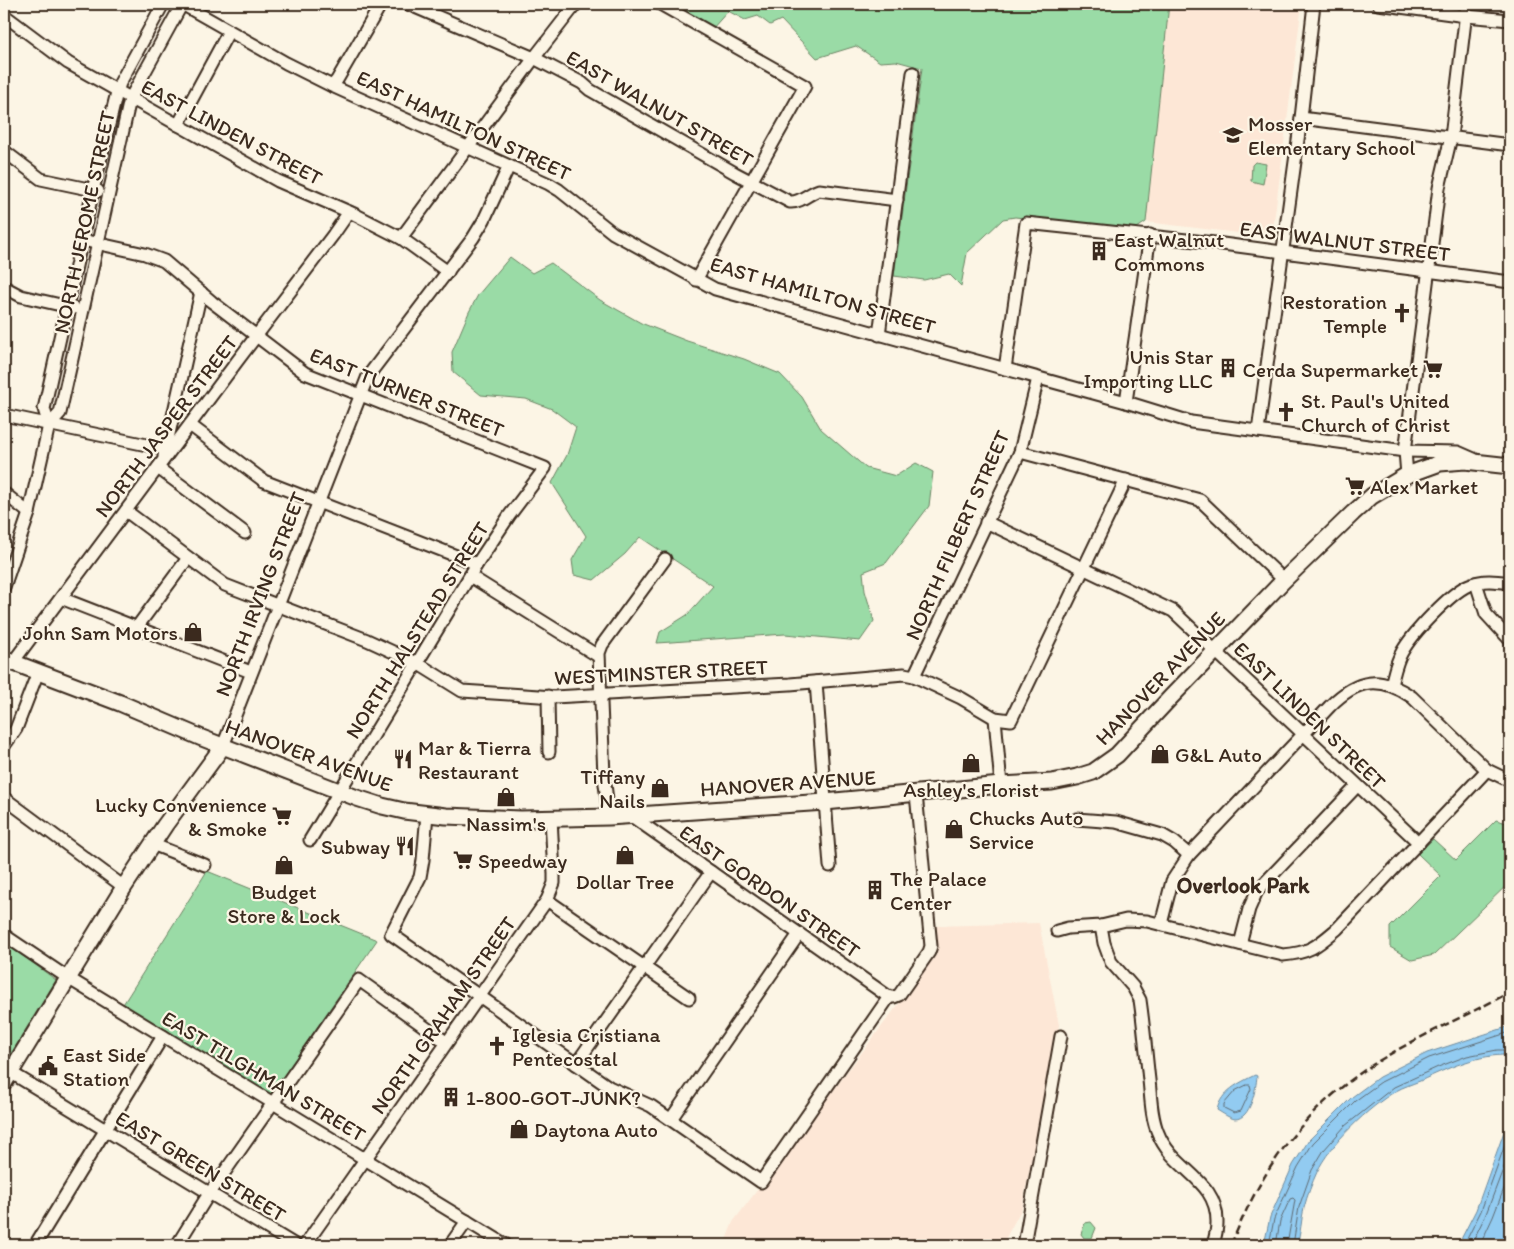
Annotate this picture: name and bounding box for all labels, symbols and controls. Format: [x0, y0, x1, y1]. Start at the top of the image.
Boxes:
street label: EAST WALNUT STREET [562, 44, 758, 172]
street label: EAST HAMILTON STREET [353, 64, 575, 186]
street label: EAST LINDEN STREET [137, 74, 327, 190]
street label: NORTH JEROME STREET [48, 108, 120, 336]
place label: Mosser Elementary School [1248, 111, 1416, 160]
school or university icon: Mosser Elementary School [1222, 124, 1244, 146]
street label: EAST WALNUT STREET [1238, 216, 1452, 266]
place label: East Walnut Commons [1114, 227, 1224, 276]
building icon: East Walnut Commons [1088, 240, 1110, 262]
street label: EAST HAMILTON STREET [707, 251, 939, 339]
place label: Restoration Temple [1282, 289, 1387, 338]
church icon: Restoration Temple [1391, 302, 1413, 324]
street label: NORTH JASPER STREET [89, 330, 243, 522]
street label: EAST TURNER STREET [306, 342, 508, 442]
place label: Unis Star Importing LLC [1083, 344, 1214, 393]
building icon: Unis Star Importing LLC [1217, 357, 1239, 379]
place label: Cerda Supermarket [1243, 357, 1418, 382]
supermarket icon: Cerda Supermarket [1422, 358, 1444, 380]
place label: St. Paul's United Church of Christ [1301, 388, 1450, 437]
church icon: St. Paul's United Church of Christ [1275, 401, 1297, 423]
street label: NORTH FILBERT STREET [899, 426, 1015, 644]
place label: Alex Market [1370, 474, 1478, 499]
supermarket icon: Alex Market [1344, 475, 1366, 497]
street label: NORTH IRVING STREET [209, 488, 311, 700]
street label: NORTH HALSTEAD STREET [340, 517, 494, 743]
street label: HANOVER AVENUE [1090, 606, 1230, 750]
place label: John Sam Motors [23, 620, 178, 645]
shop icon: John Sam Motors [182, 621, 204, 643]
street label: EAST LINDEN STREET [1229, 636, 1391, 794]
street label: WESTMINSTER STREET [554, 654, 769, 690]
street label: HANOVER AVENUE [222, 713, 396, 797]
place label: Mar & Tierra Restaurant [418, 735, 531, 784]
place label: G&L Auto [1175, 742, 1262, 767]
shop icon: G&L Auto [1149, 743, 1171, 765]
restaurant icon: Mar & Tierra Restaurant [392, 748, 414, 770]
shop icon: Ashley's Florist [960, 752, 982, 774]
place label: Tiffany Nails [581, 764, 645, 813]
street label: HANOVER AVENUE [699, 764, 877, 802]
shop icon: Tiffany Nails [649, 777, 671, 799]
place label: Ashley's Florist [903, 777, 1039, 802]
shop icon: Nassim's [495, 786, 517, 808]
place label: Lucky Convenience & Smoke [95, 792, 267, 841]
supermarket icon: Lucky Convenience & Smoke [271, 805, 293, 827]
place label: Chucks Auto Service [969, 805, 1083, 854]
place label: Nassim's [466, 811, 546, 836]
shop icon: Chucks Auto Service [943, 818, 965, 840]
street label: EAST GORDON STREET [675, 819, 865, 963]
place label: Subway [321, 834, 390, 859]
restaurant icon: Subway [394, 835, 416, 857]
shop icon: Dollar Tree [614, 844, 636, 866]
place label: Speedway [478, 848, 567, 873]
supermarket icon: Speedway [452, 849, 474, 871]
shop icon: Budget Store & Lock [273, 854, 295, 876]
place label: The Palace Center [890, 866, 987, 915]
place label: Dollar Tree [576, 869, 674, 894]
district label: Overlook Park [1177, 872, 1310, 899]
place label: Budget Store & Lock [227, 879, 341, 928]
building icon: The Palace Center [864, 879, 886, 901]
street label: NORTH GRAHAM STREET [365, 911, 521, 1119]
street label: EAST TILGHMAN STREET [158, 1005, 371, 1147]
place label: Iglesia Cristiana Pentecostal [512, 1022, 660, 1071]
church icon: Iglesia Cristiana Pentecostal [486, 1035, 508, 1057]
place label: East Side Station [63, 1042, 146, 1091]
public building icon: East Side Station [37, 1055, 59, 1077]
place label: 1-800-GOT-JUNK? [466, 1085, 641, 1110]
building icon: 1-800-GOT-JUNK? [440, 1086, 462, 1108]
street label: EAST GREEN STREET [111, 1105, 291, 1227]
place label: Daytona Auto [534, 1117, 658, 1142]
shop icon: Daytona Auto [508, 1118, 530, 1140]

